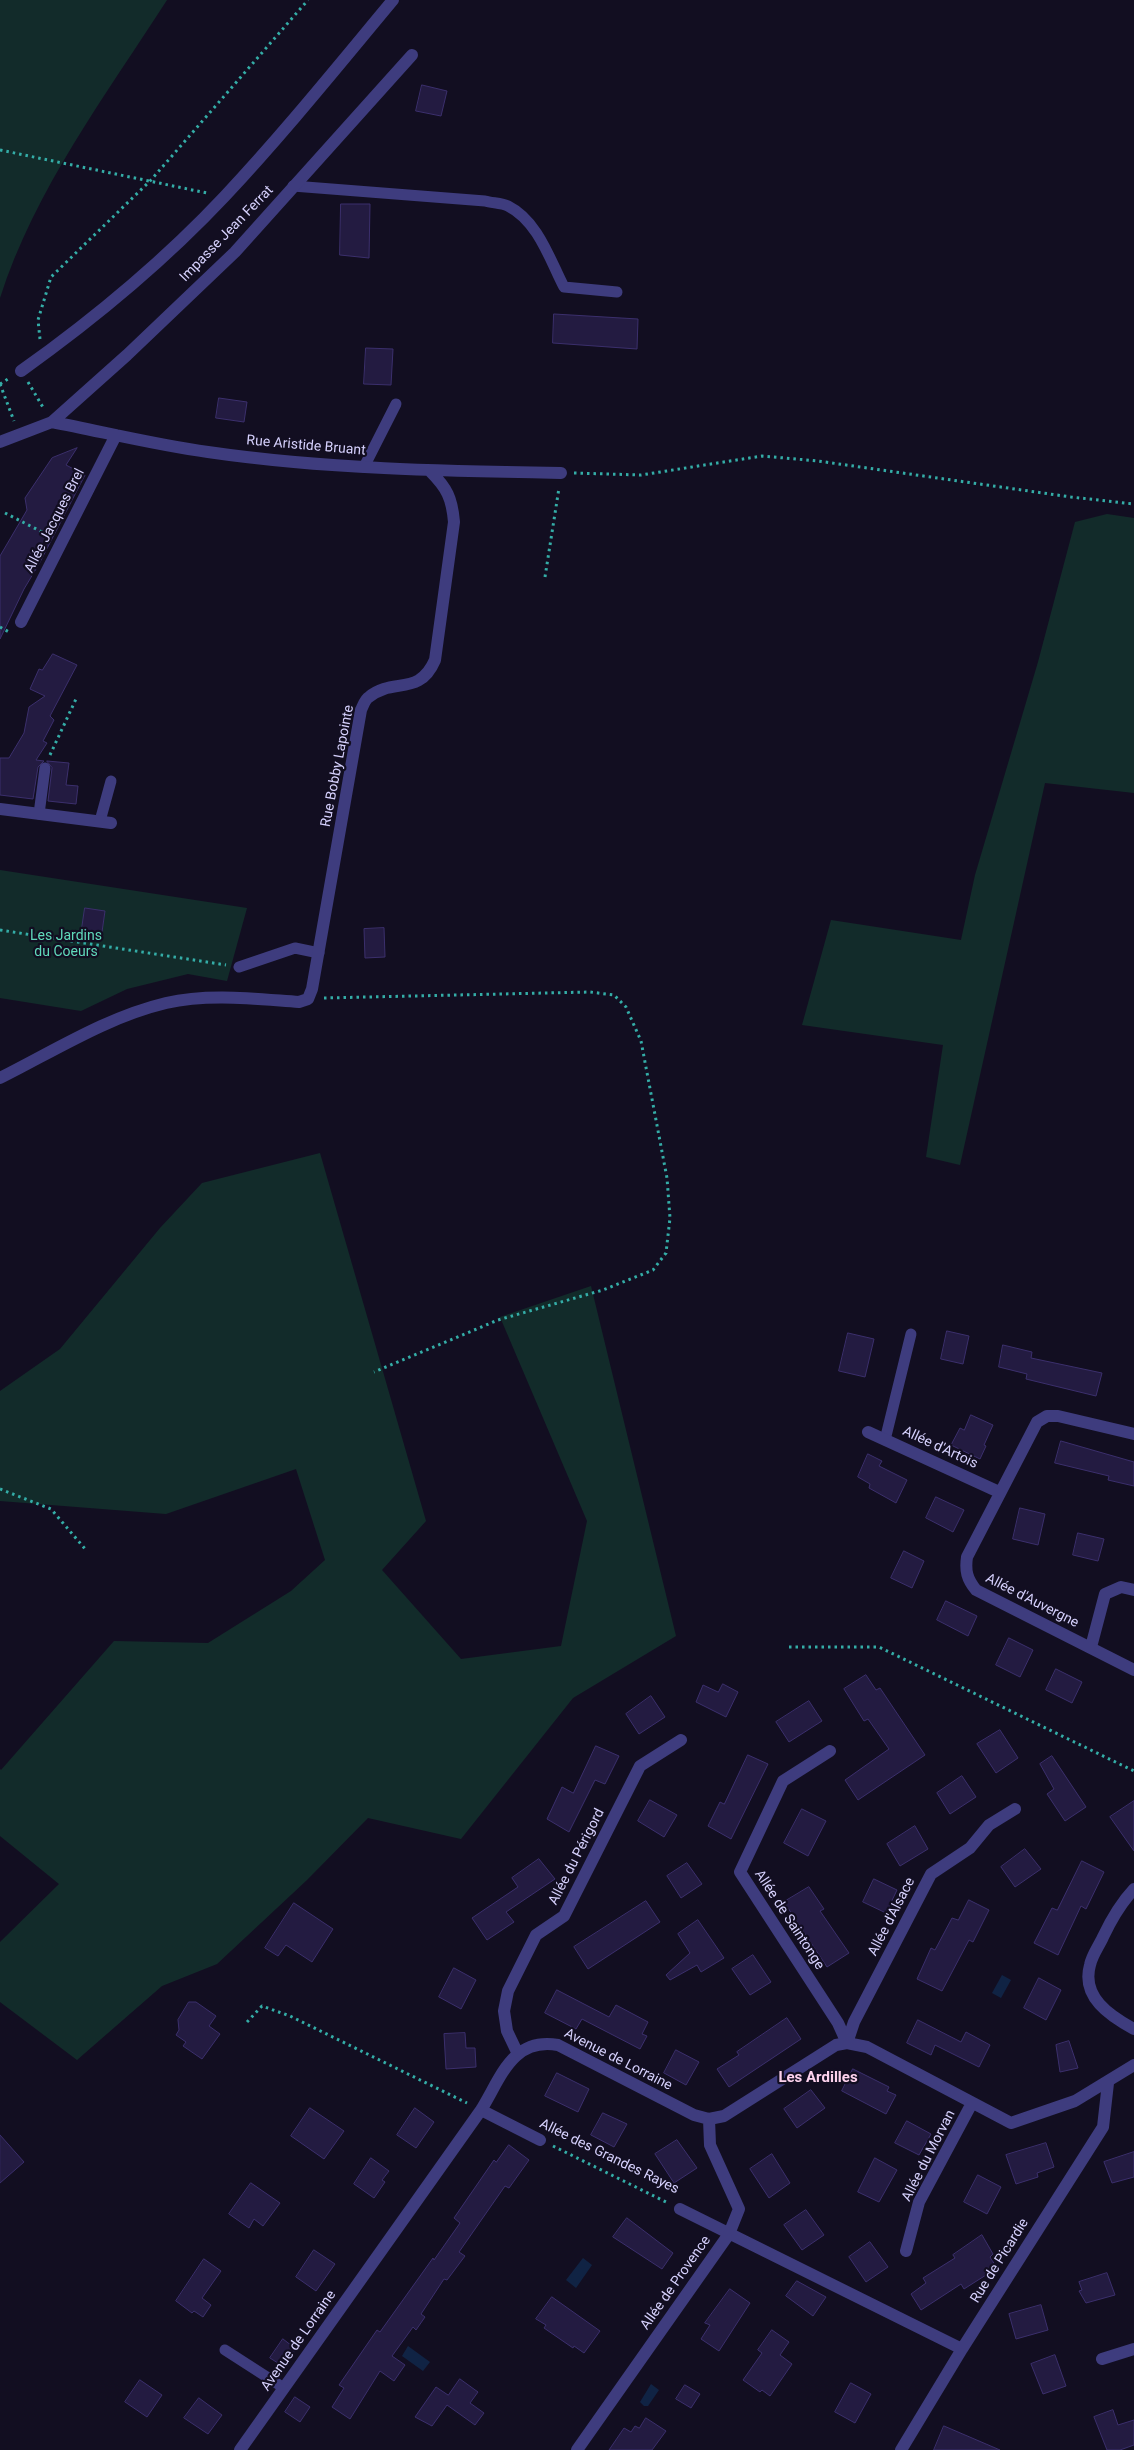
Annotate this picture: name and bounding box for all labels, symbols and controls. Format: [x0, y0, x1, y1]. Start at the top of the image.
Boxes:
street label: Impasse Jean Ferrat [177, 182, 277, 286]
street label: Rue Aristide Bruant [246, 432, 366, 460]
street label: Allée Jacques Brel [21, 466, 89, 576]
street label: Rue Bobby Lapointe [318, 704, 358, 828]
park label: Les Jardins du Coeurs [30, 928, 102, 960]
street label: Allée d'Artois [900, 1423, 980, 1473]
street label: Allée d'Auvergne [983, 1570, 1081, 1632]
street label: Allée du Périgord [545, 1806, 609, 1908]
street label: Allée de Saintonge [750, 1867, 828, 1973]
street label: Allée d'Alsace [865, 1875, 919, 1959]
street label: Avenue de Lorraine [561, 2026, 675, 2094]
district label: Les Ardilles [778, 2069, 858, 2087]
street label: Allée du Morvan [899, 2107, 959, 2205]
street label: Allée des Grandes Rayes [537, 2116, 681, 2198]
street label: Rue de Picardie [967, 2216, 1033, 2306]
street label: Allée de Provence [637, 2233, 715, 2333]
street label: Avenue de Lorraine [258, 2287, 340, 2395]

